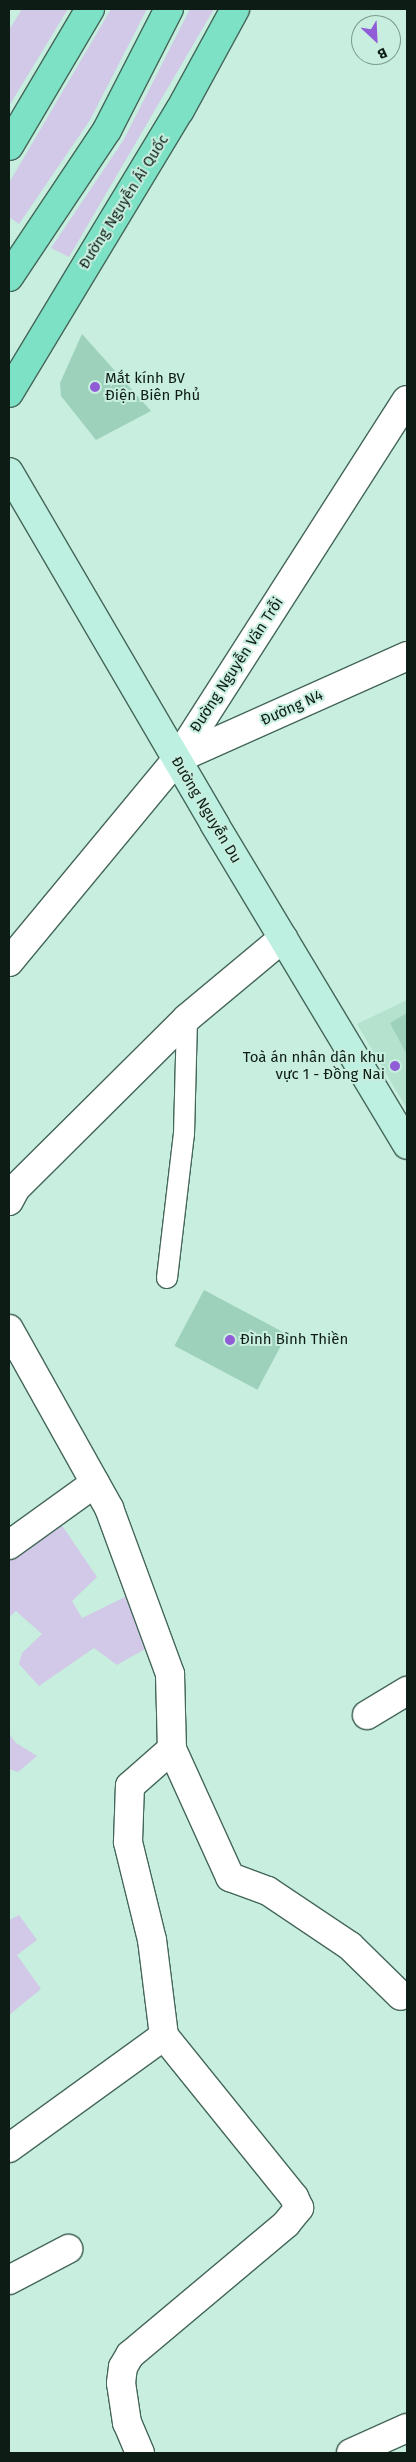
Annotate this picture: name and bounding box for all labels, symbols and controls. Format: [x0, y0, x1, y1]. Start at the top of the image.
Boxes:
north arrow [351, 15, 401, 65]
text: B [375, 44, 390, 63]
street label: Đường Nguyễn Ái Quốc [75, 132, 173, 272]
place label: Mắt kính BV Điện Biên Phủ [105, 369, 200, 404]
marker: Mắt kính BV Điện Biên Phủ [89, 381, 101, 393]
street label: Đường Nguyễn Văn Trỗi [187, 594, 287, 736]
street label: Đường N4 [258, 686, 326, 730]
street label: Đường Nguyễn Du [167, 753, 245, 867]
place label: Toà án nhân dân khu vực 1 - Đồng Nai [243, 1048, 385, 1083]
marker: Toà án nhân dân khu vực 1 - Đồng Nai [389, 1060, 401, 1072]
place label: Đình Bình Thiền [240, 1331, 348, 1349]
marker: Đình Bình Thiền [224, 1334, 236, 1346]

